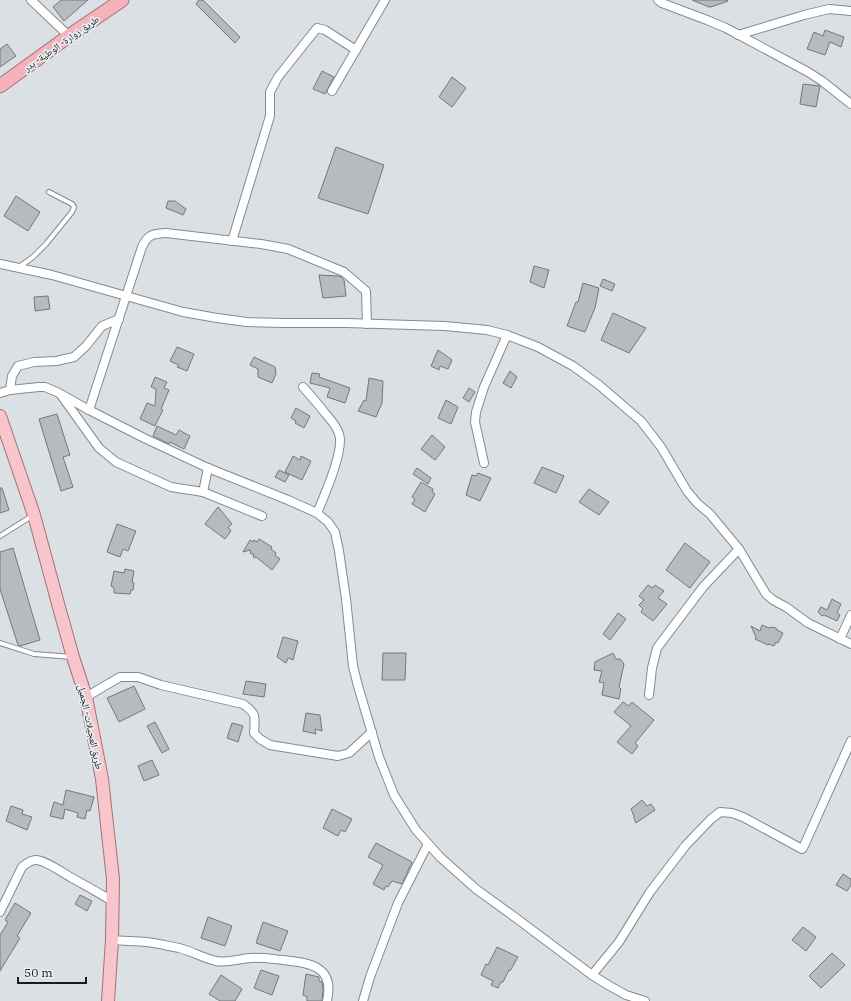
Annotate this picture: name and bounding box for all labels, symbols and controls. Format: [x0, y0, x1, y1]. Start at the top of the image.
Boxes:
street label: طريق زوارة- الوطية- بدر [20, 12, 102, 75]
street label: طريق العجيلات- الجميل [75, 683, 106, 771]
scale bar [18, 959, 86, 985]
text: 50 m [24, 965, 53, 980]

